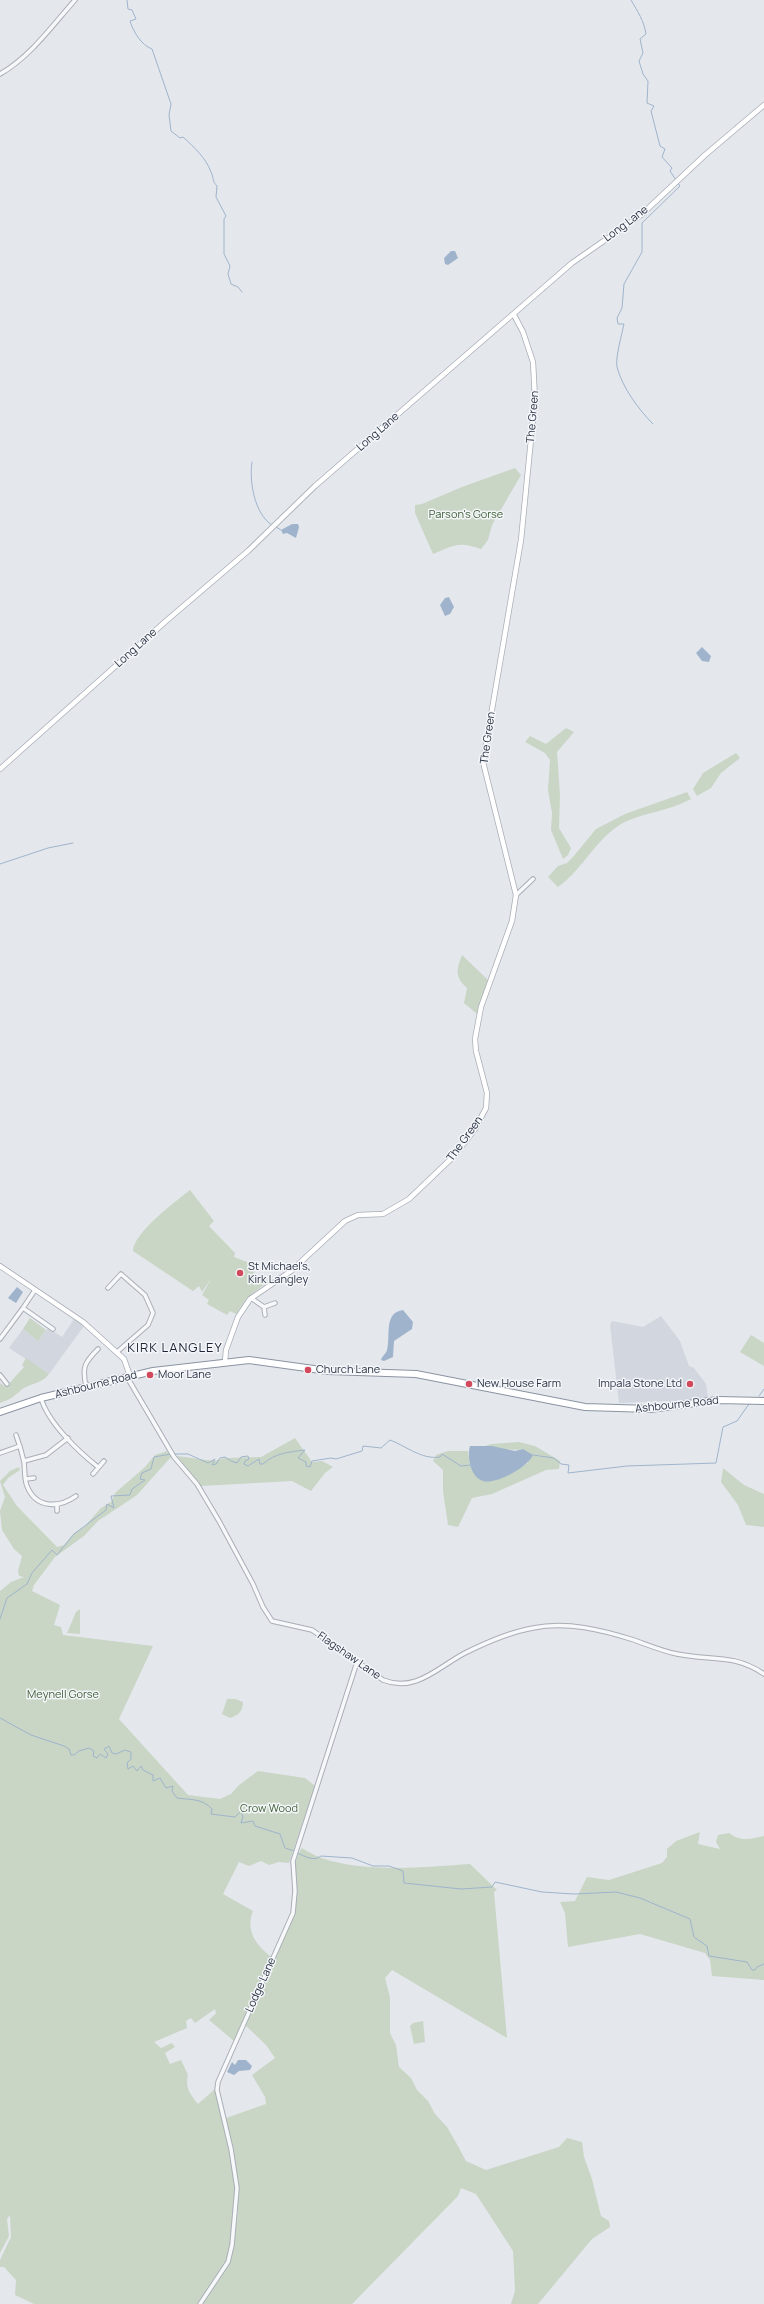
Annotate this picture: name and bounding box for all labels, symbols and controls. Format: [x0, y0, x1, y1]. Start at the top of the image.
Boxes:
street label: Long Lane [601, 203, 651, 245]
street label: The Green [524, 390, 542, 444]
street label: Long Lane [354, 410, 402, 454]
park label: Parson's Gorse [429, 508, 503, 522]
street label: Long Lane [112, 626, 160, 670]
street label: The Green [478, 711, 498, 765]
street label: The Green [444, 1114, 486, 1164]
place label: St Michael's, Kirk Langley [248, 1260, 311, 1286]
marker: St Michael's, Kirk Langley [235, 1268, 245, 1278]
district label: KIRK LANGLEY [127, 1340, 223, 1356]
place label: Church Lane [316, 1363, 380, 1377]
marker: Church Lane [303, 1365, 313, 1375]
street label: Ashbourne Road [54, 1368, 138, 1402]
place label: Moor Lane [158, 1368, 211, 1382]
marker: Moor Lane [145, 1370, 155, 1380]
place label: New House Farm [477, 1377, 561, 1391]
place label: Impala Stone Ltd [598, 1377, 682, 1391]
marker: New House Farm [464, 1379, 474, 1389]
marker: Impala Stone Ltd [685, 1379, 695, 1389]
street label: Ashbourne Road [635, 1394, 719, 1416]
street label: Flagshaw Lane [315, 1629, 383, 1683]
park label: Meynell Gorse [27, 1688, 99, 1702]
park label: Crow Wood [240, 1802, 298, 1816]
street label: Lodge Lane [243, 1956, 279, 2014]

